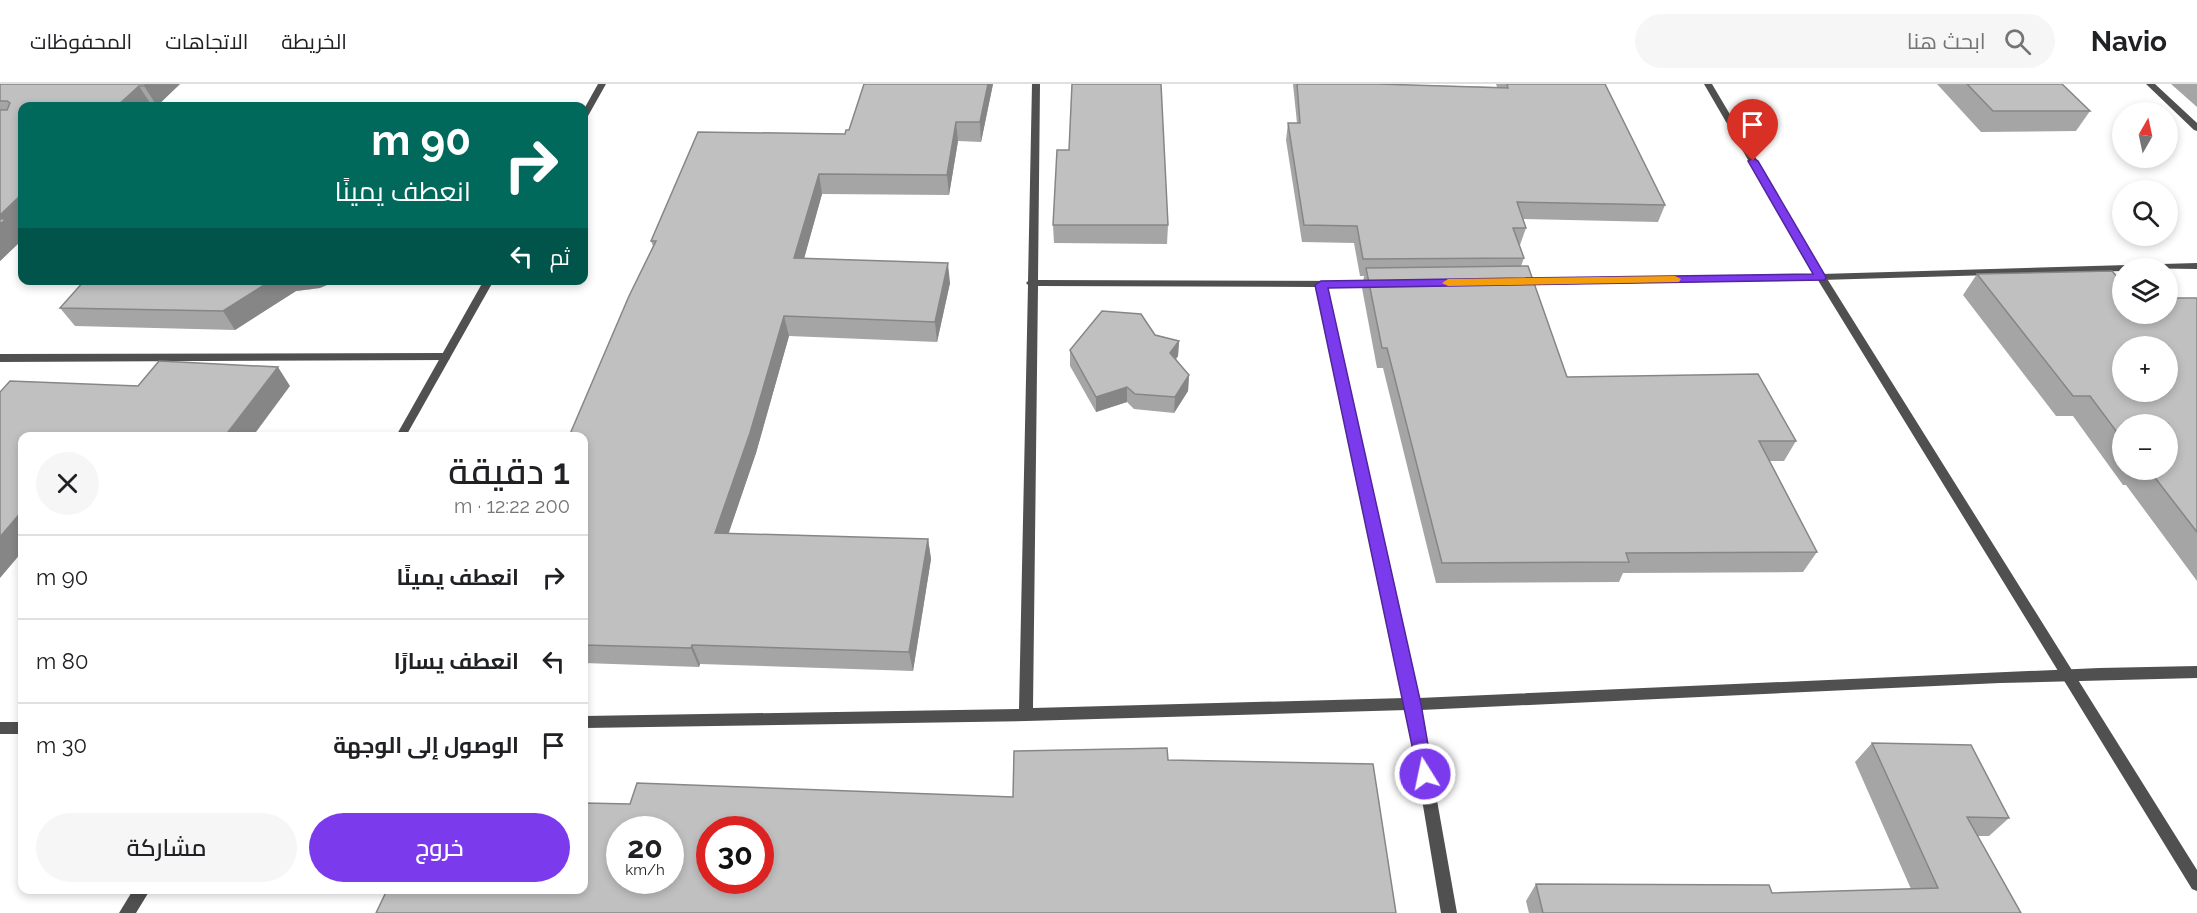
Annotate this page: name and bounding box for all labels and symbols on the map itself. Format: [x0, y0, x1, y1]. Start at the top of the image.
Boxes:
pin [1727, 99, 1778, 161]
north arrow [2112, 102, 2178, 168]
position arrow [1393, 742, 1457, 806]
speed limit sign: 30 [696, 816, 774, 894]

